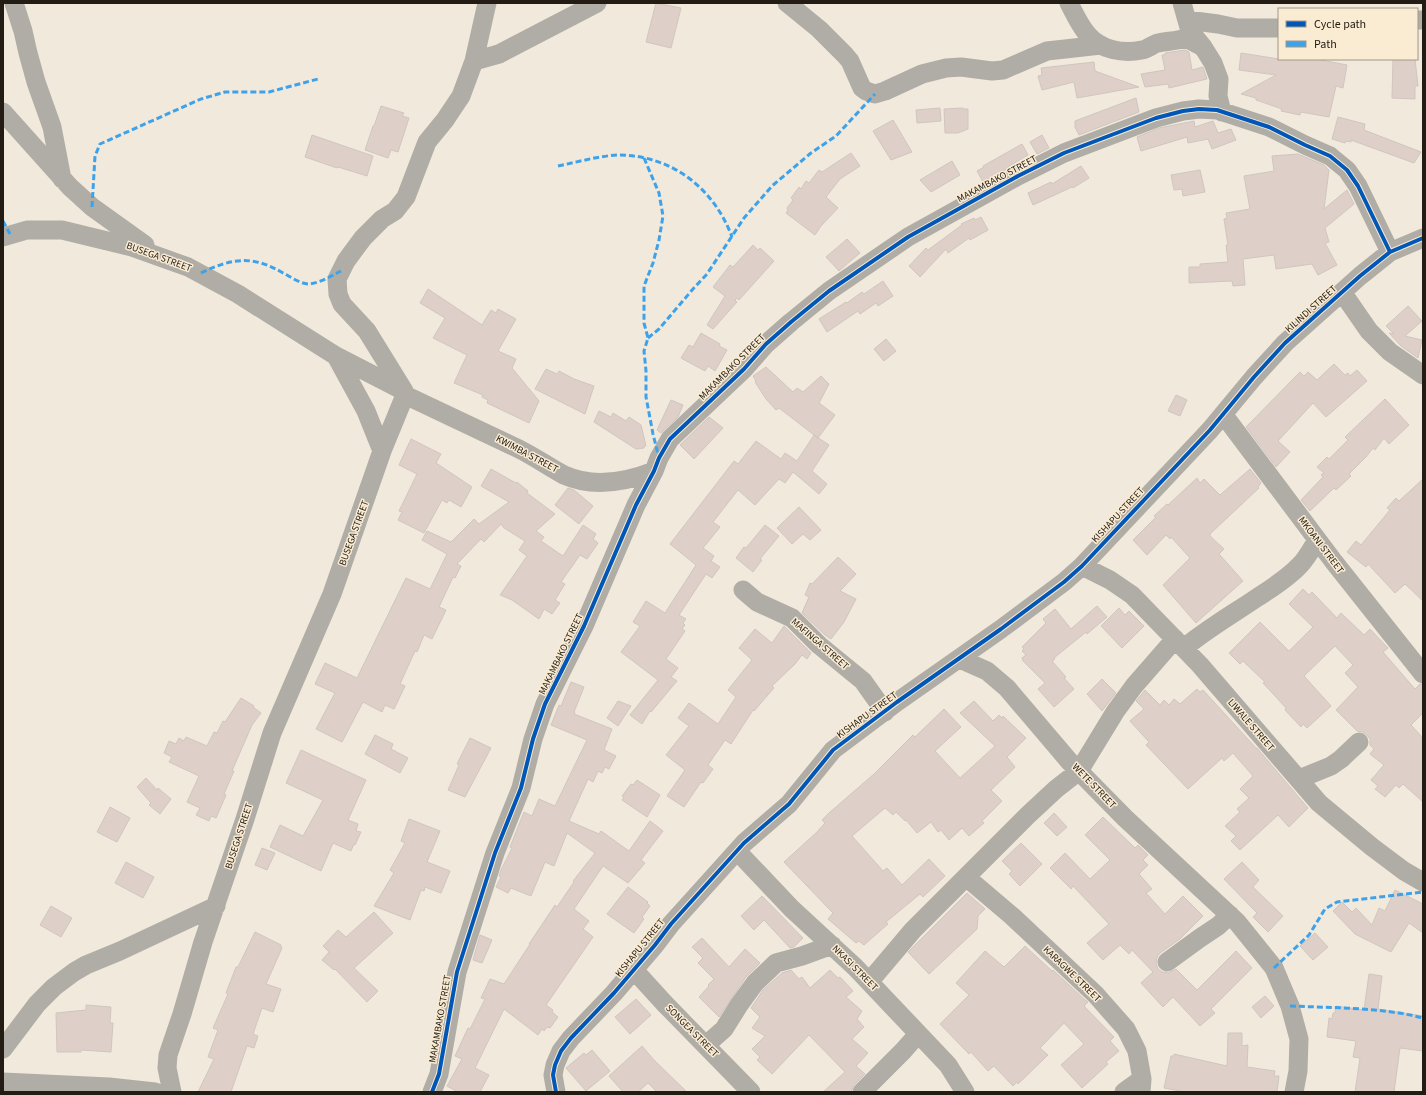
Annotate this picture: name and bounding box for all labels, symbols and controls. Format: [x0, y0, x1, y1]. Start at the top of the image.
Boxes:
legend [1278, 8, 1418, 60]
text: Cycle path [1314, 16, 1366, 33]
text: Path [1314, 36, 1337, 53]
street label: MAKAMBAKO STREET [955, 152, 1040, 206]
street label: BUSEGA STREET [124, 239, 194, 276]
street label: KILINDI STREET [1282, 282, 1340, 336]
street label: MAKAMBAKO STREET [696, 330, 769, 403]
street label: KWIMBA STREET [493, 432, 561, 477]
street label: KISHAPU STREET [1088, 483, 1148, 546]
street label: BUSEGA STREET [336, 498, 373, 568]
street label: MKOANI STREET [1295, 514, 1347, 577]
street label: MAKAMBAKO STREET [535, 610, 587, 697]
street label: MAFINGA STREET [788, 615, 852, 673]
street label: KISHAPU STREET [834, 688, 901, 742]
street label: LIWALE STREET [1224, 696, 1278, 755]
street label: WETE STREET [1069, 760, 1120, 812]
street label: BUSEGA STREET [222, 801, 256, 871]
street label: KISHAPU STREET [612, 915, 668, 980]
street label: NKASI STREET [829, 942, 881, 994]
street label: KARAGWE STREET [1040, 943, 1104, 1006]
street label: MAKAMBAKO STREET [425, 973, 455, 1064]
street label: SONGEA STREET [663, 1002, 722, 1061]

